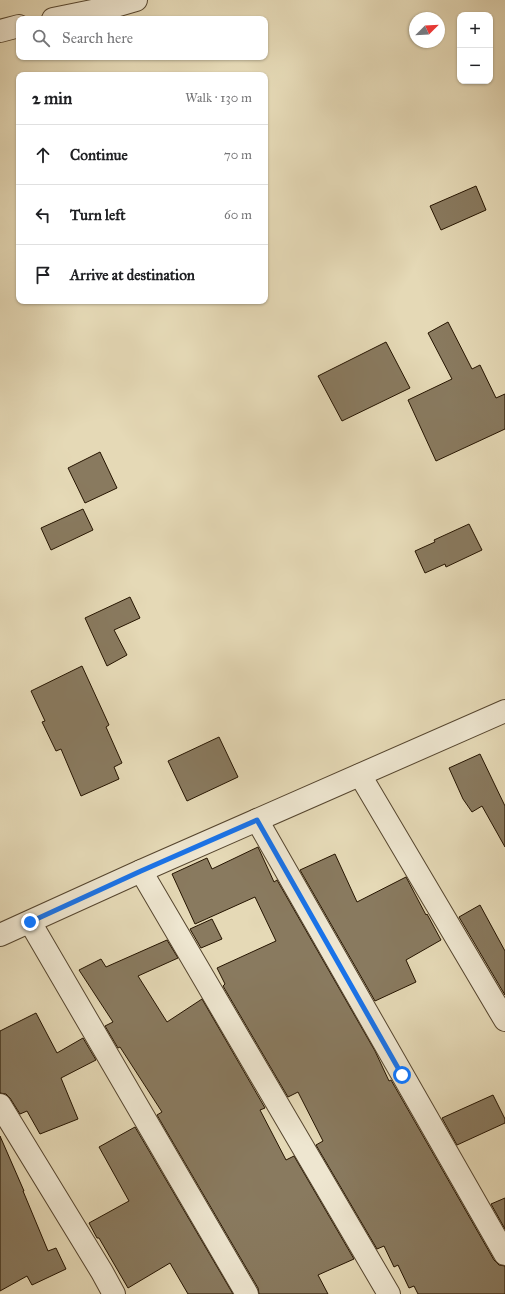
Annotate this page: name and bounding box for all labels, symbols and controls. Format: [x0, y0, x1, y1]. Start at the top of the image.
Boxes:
north arrow [409, 12, 445, 48]
map controls [457, 12, 493, 84]
button: + [457, 12, 493, 48]
search box [16, 16, 268, 60]
icon: search [30, 27, 52, 49]
text: Search here [62, 29, 133, 47]
button: − [457, 48, 493, 84]
text: 2 min [32, 88, 72, 109]
text: Walk · 130 m [185, 90, 252, 106]
icon: ahead [32, 144, 54, 166]
text: Continue [70, 146, 128, 164]
text: 70 m [224, 147, 252, 163]
icon: left [32, 204, 54, 226]
text: Turn left [70, 206, 126, 224]
text: 60 m [224, 207, 252, 223]
icon: arrive [32, 264, 54, 286]
text: Arrive at destination [70, 266, 195, 284]
route end [21, 913, 39, 931]
route start [393, 1066, 411, 1084]

